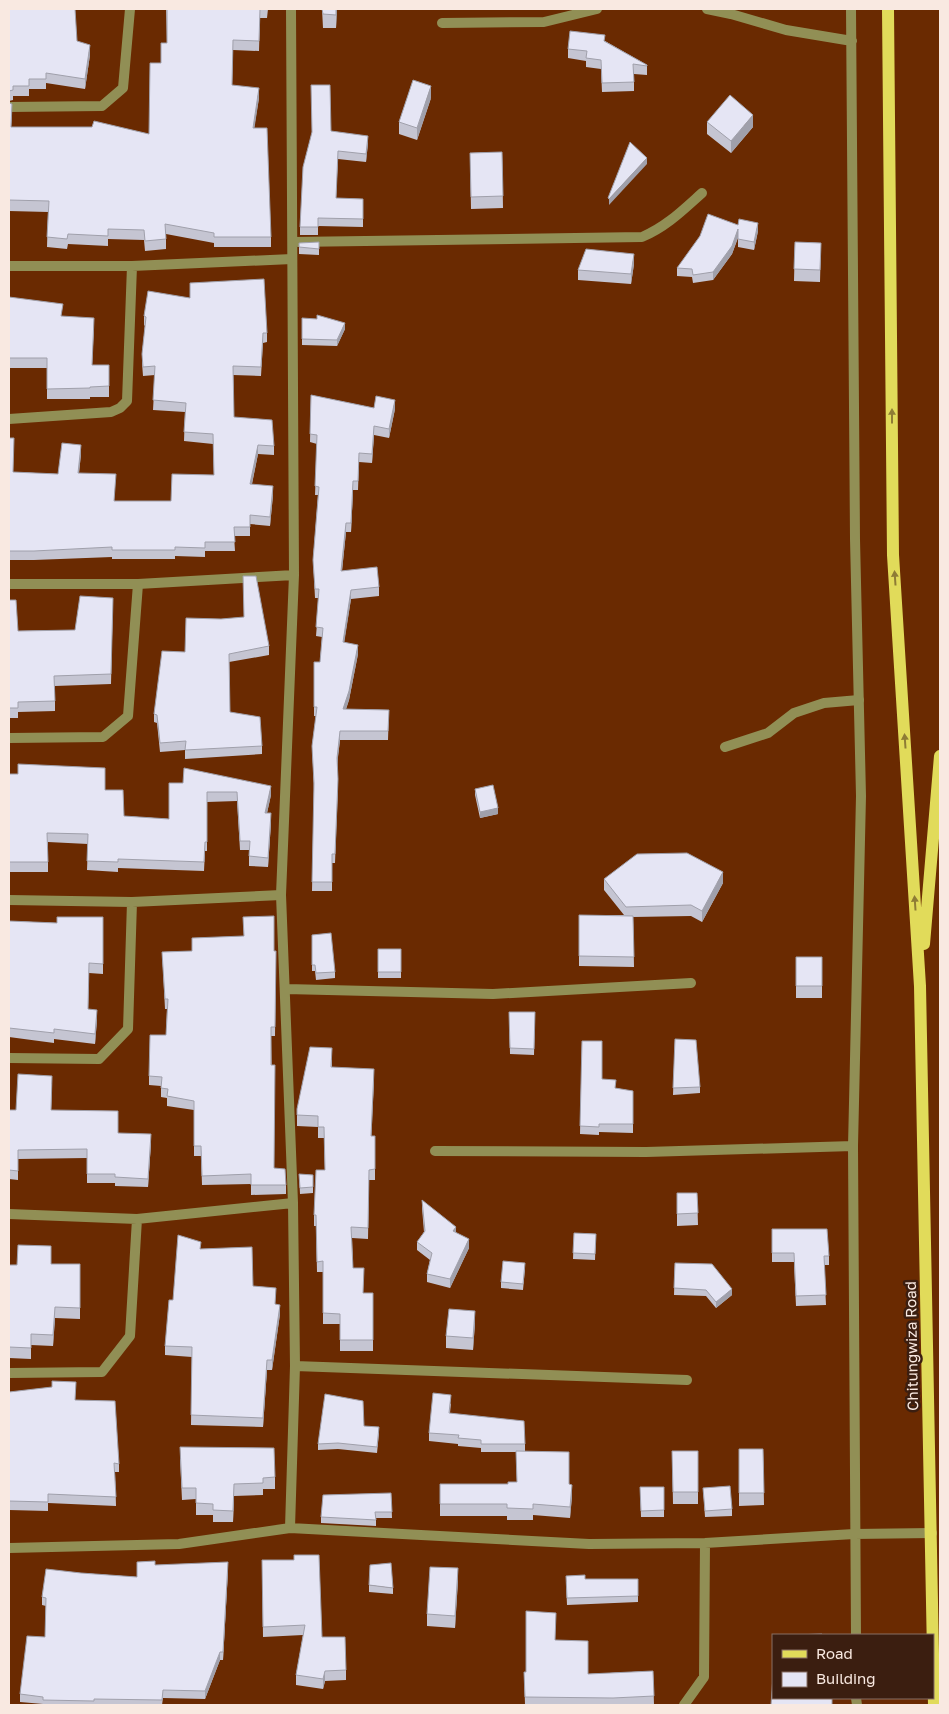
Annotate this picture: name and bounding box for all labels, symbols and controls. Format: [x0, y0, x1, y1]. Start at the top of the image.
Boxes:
one-way arrow [888, 408, 896, 424]
one-way arrow [890, 570, 898, 586]
one-way arrow [900, 732, 908, 748]
one-way arrow [911, 894, 919, 910]
street label: Chitungwiza Road [901, 1281, 921, 1411]
legend [772, 1634, 934, 1699]
text: Road [816, 1644, 853, 1662]
text: Building [816, 1669, 876, 1687]

